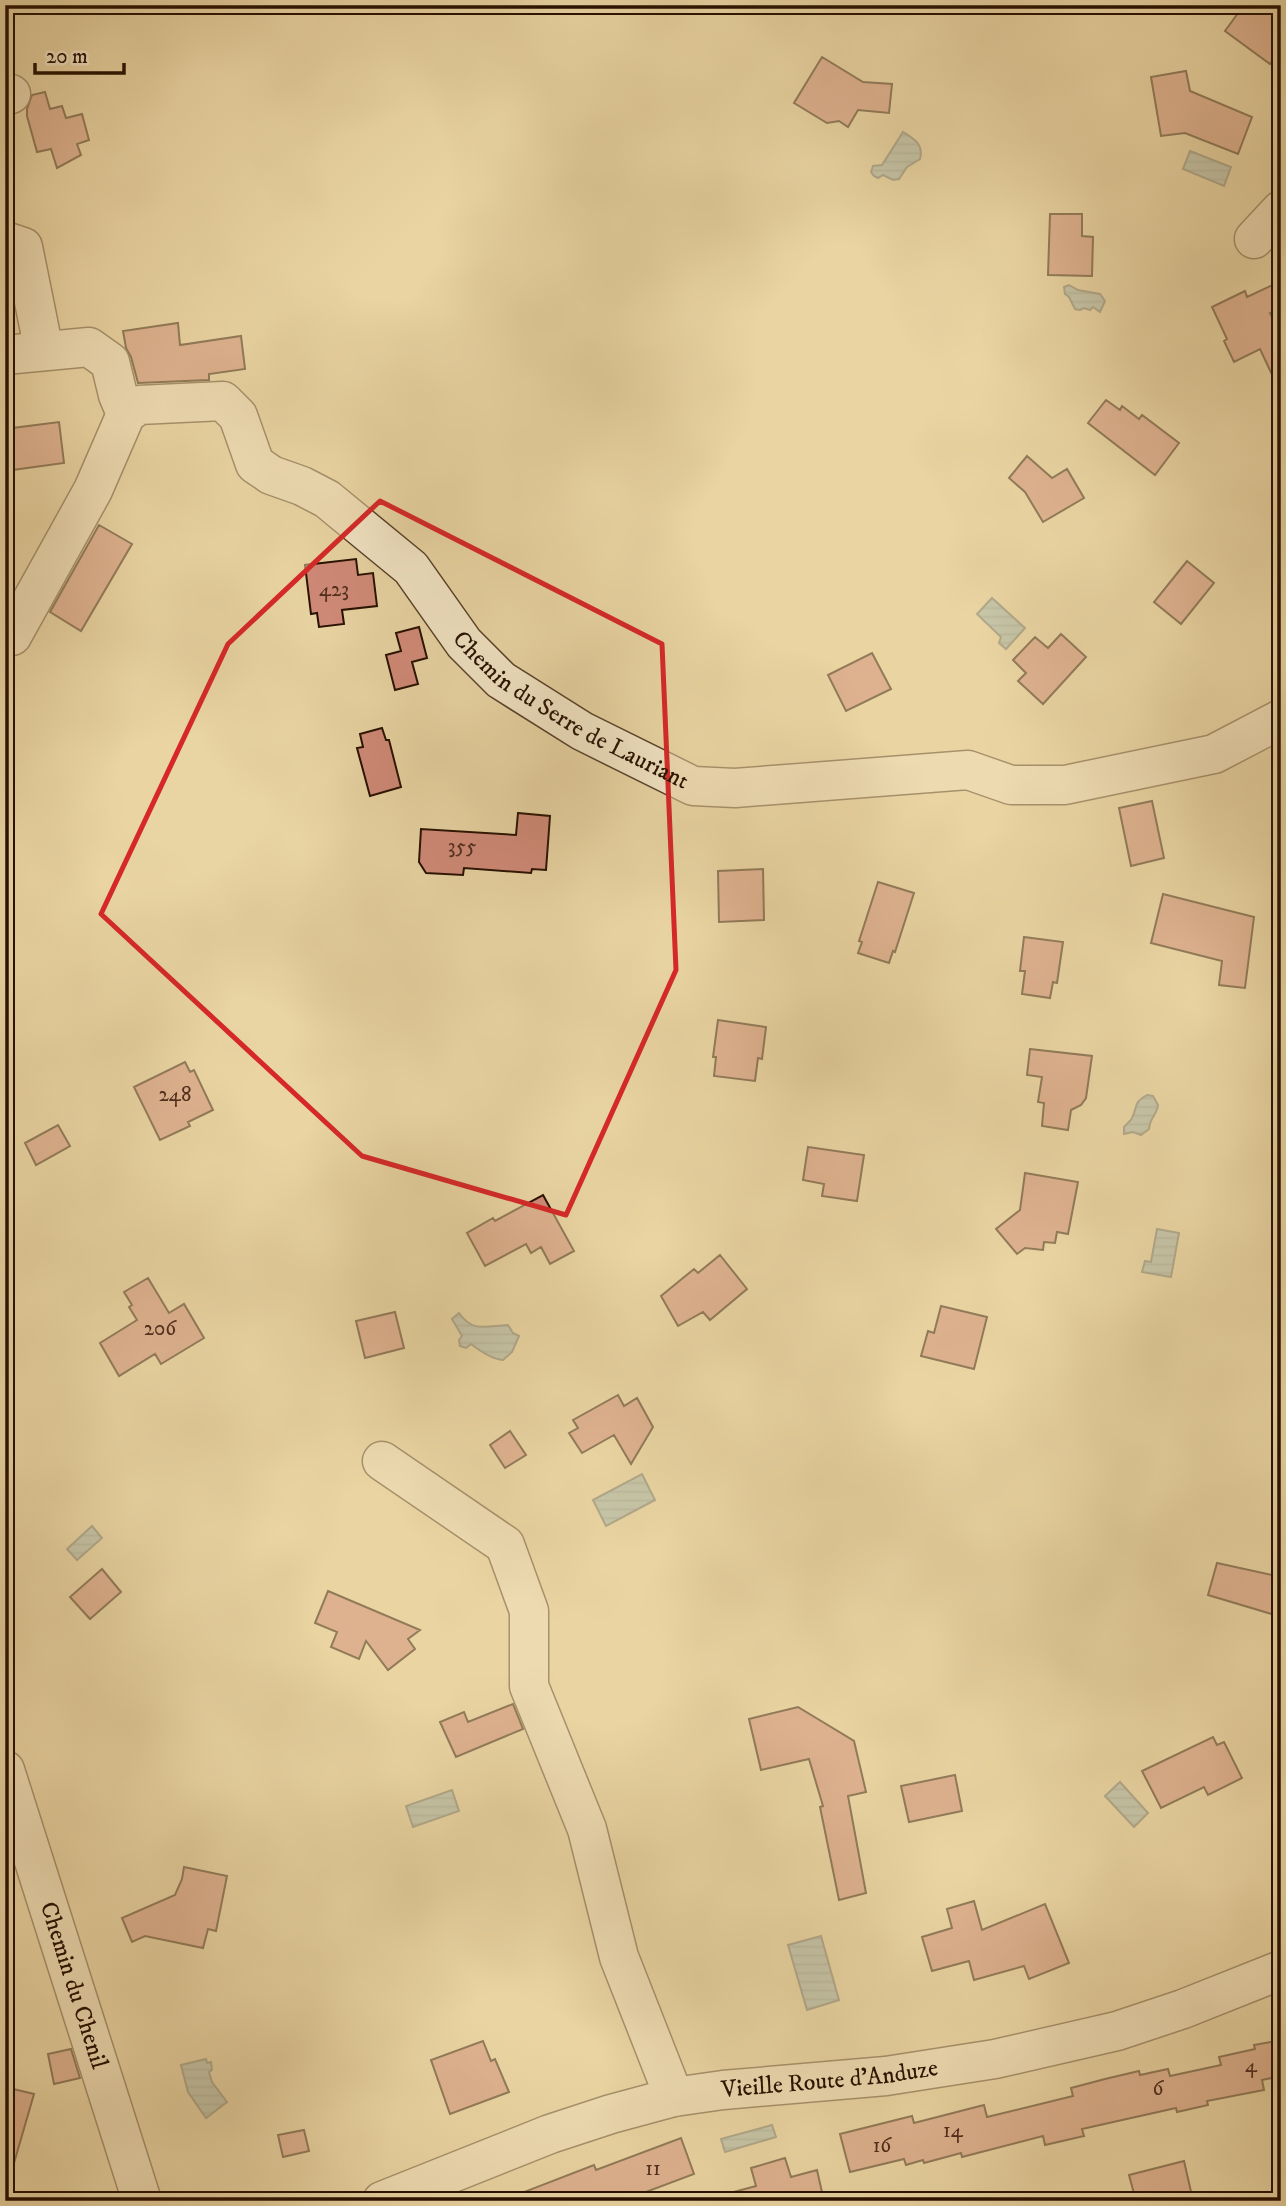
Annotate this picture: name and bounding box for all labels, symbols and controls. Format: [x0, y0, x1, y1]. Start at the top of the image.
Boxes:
scale bar [35, 32, 124, 76]
text: 20 m [46, 44, 88, 70]
house number: 423 [319, 577, 349, 603]
street label: Chemin du Serre de Lauriant [445, 625, 694, 797]
house number: 355 [448, 834, 476, 860]
house number: 248 [159, 1082, 191, 1108]
house number: 206 [144, 1316, 177, 1342]
street label: Chemin du Chenil [33, 1898, 114, 2073]
street label: Vieille Route d'Anduze [719, 2053, 940, 2105]
house number: 4 [1245, 2053, 1258, 2079]
house number: 6 [1153, 2076, 1165, 2102]
house number: 14 [943, 2118, 964, 2144]
house number: 16 [873, 2133, 892, 2159]
house number: 11 [645, 2156, 661, 2182]

